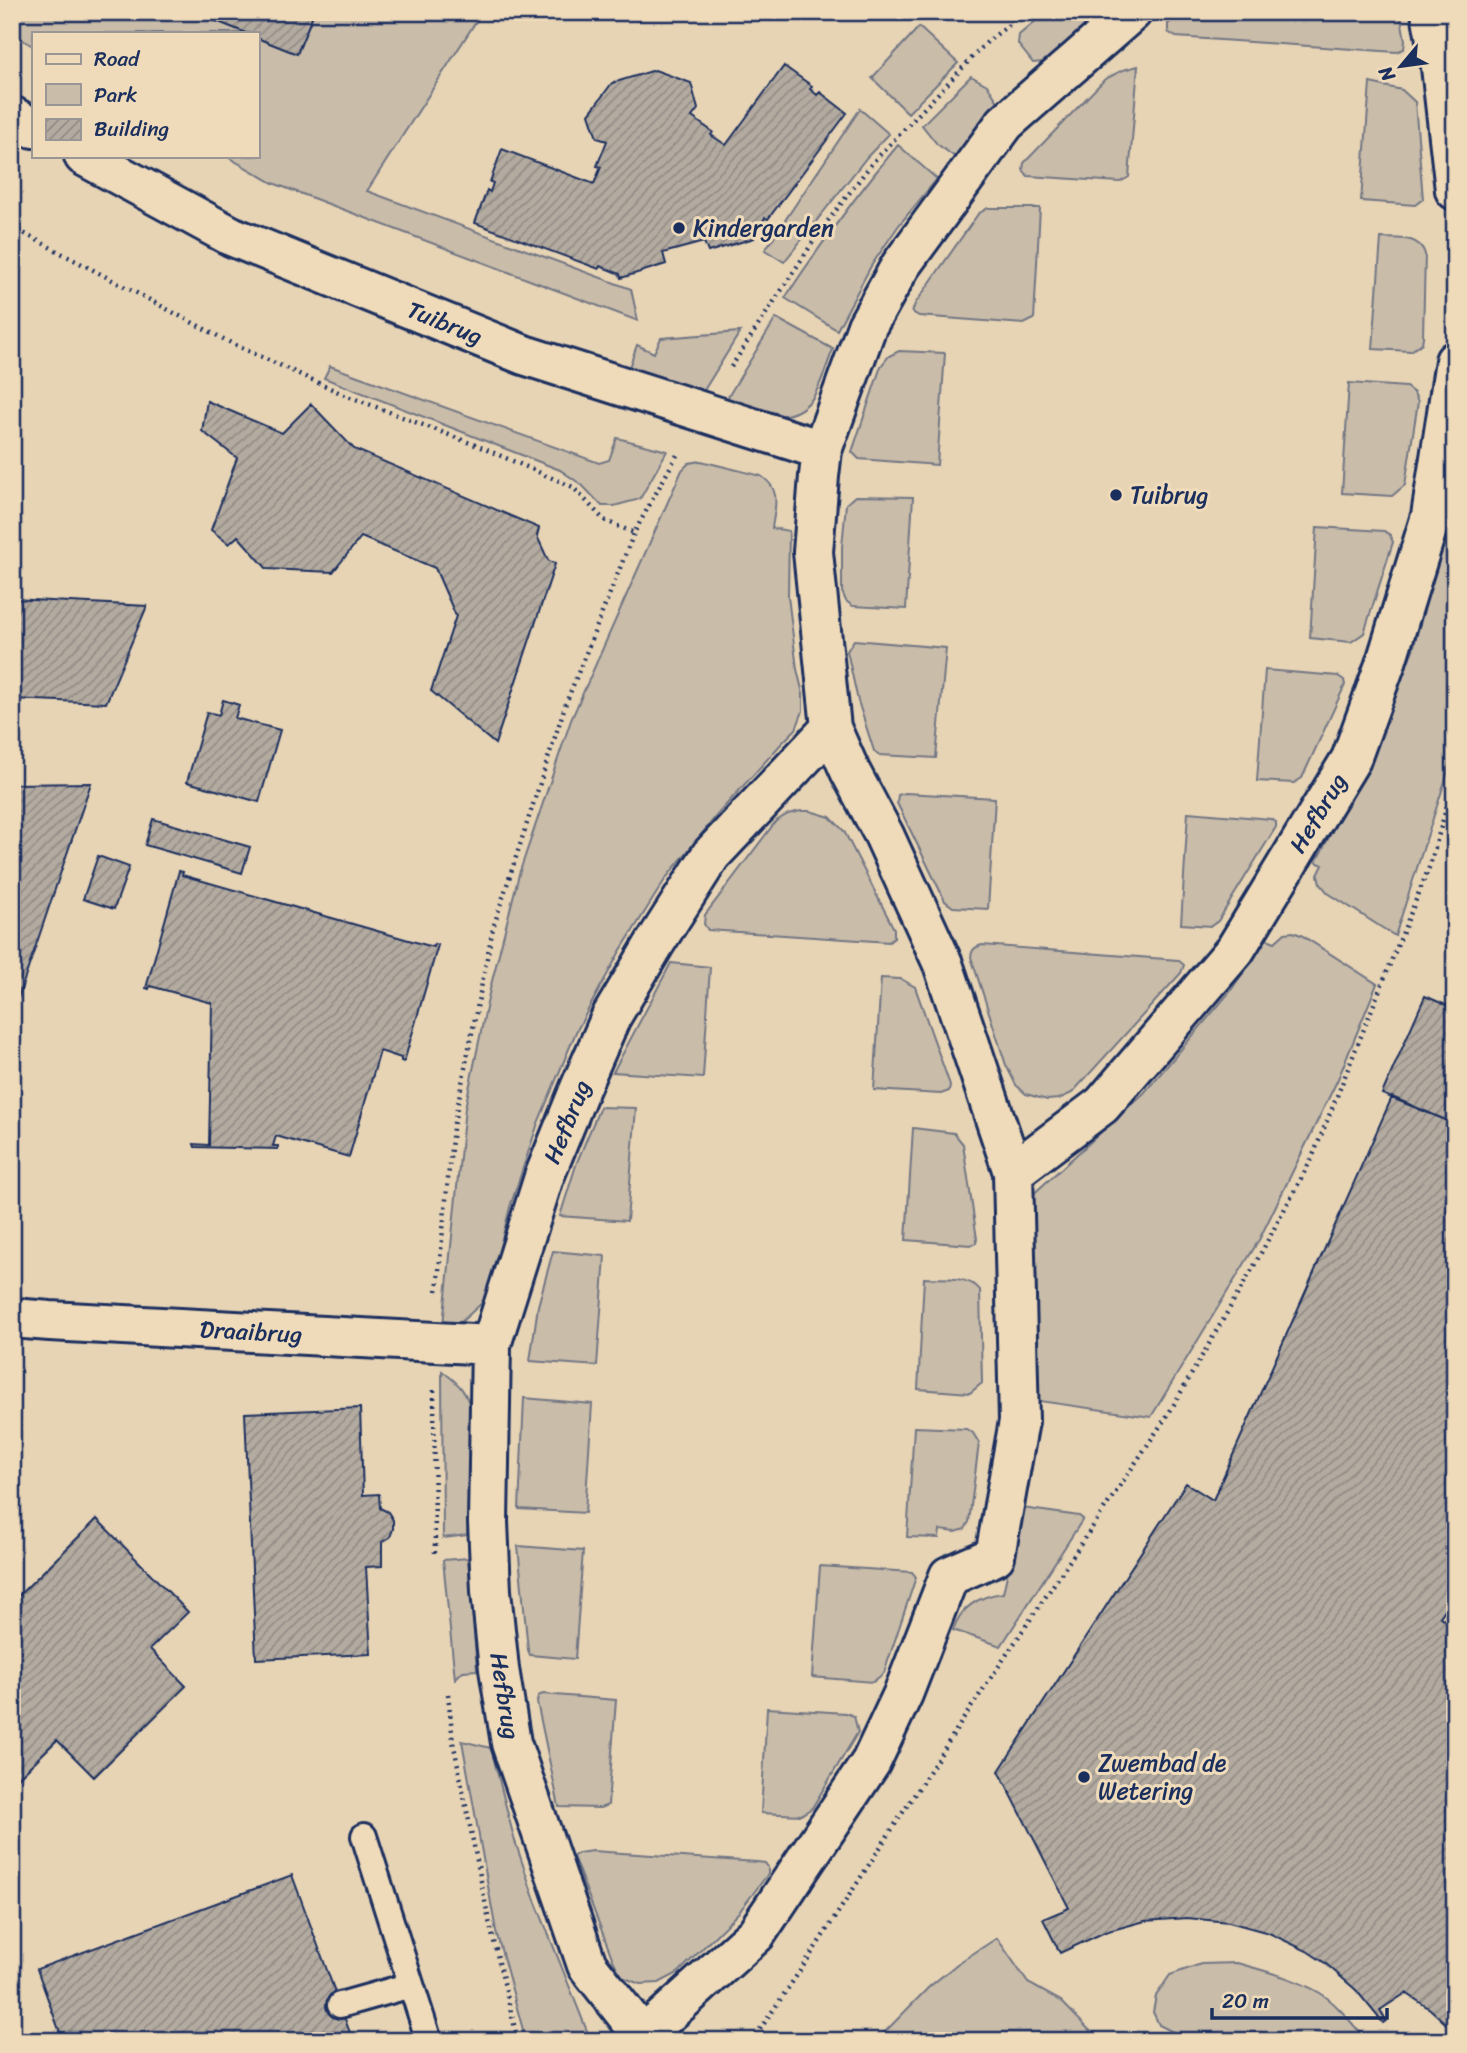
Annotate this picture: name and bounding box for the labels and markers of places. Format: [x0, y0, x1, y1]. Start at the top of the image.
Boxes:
place label: Kindergarden [693, 207, 834, 249]
marker: Kindergarden [671, 220, 687, 236]
place label: Tuibrug [1130, 474, 1209, 516]
marker: Tuibrug [1108, 487, 1124, 503]
place label: Zwembad de Wetering [1098, 1742, 1227, 1812]
marker: Zwembad de Wetering [1076, 1769, 1092, 1785]

